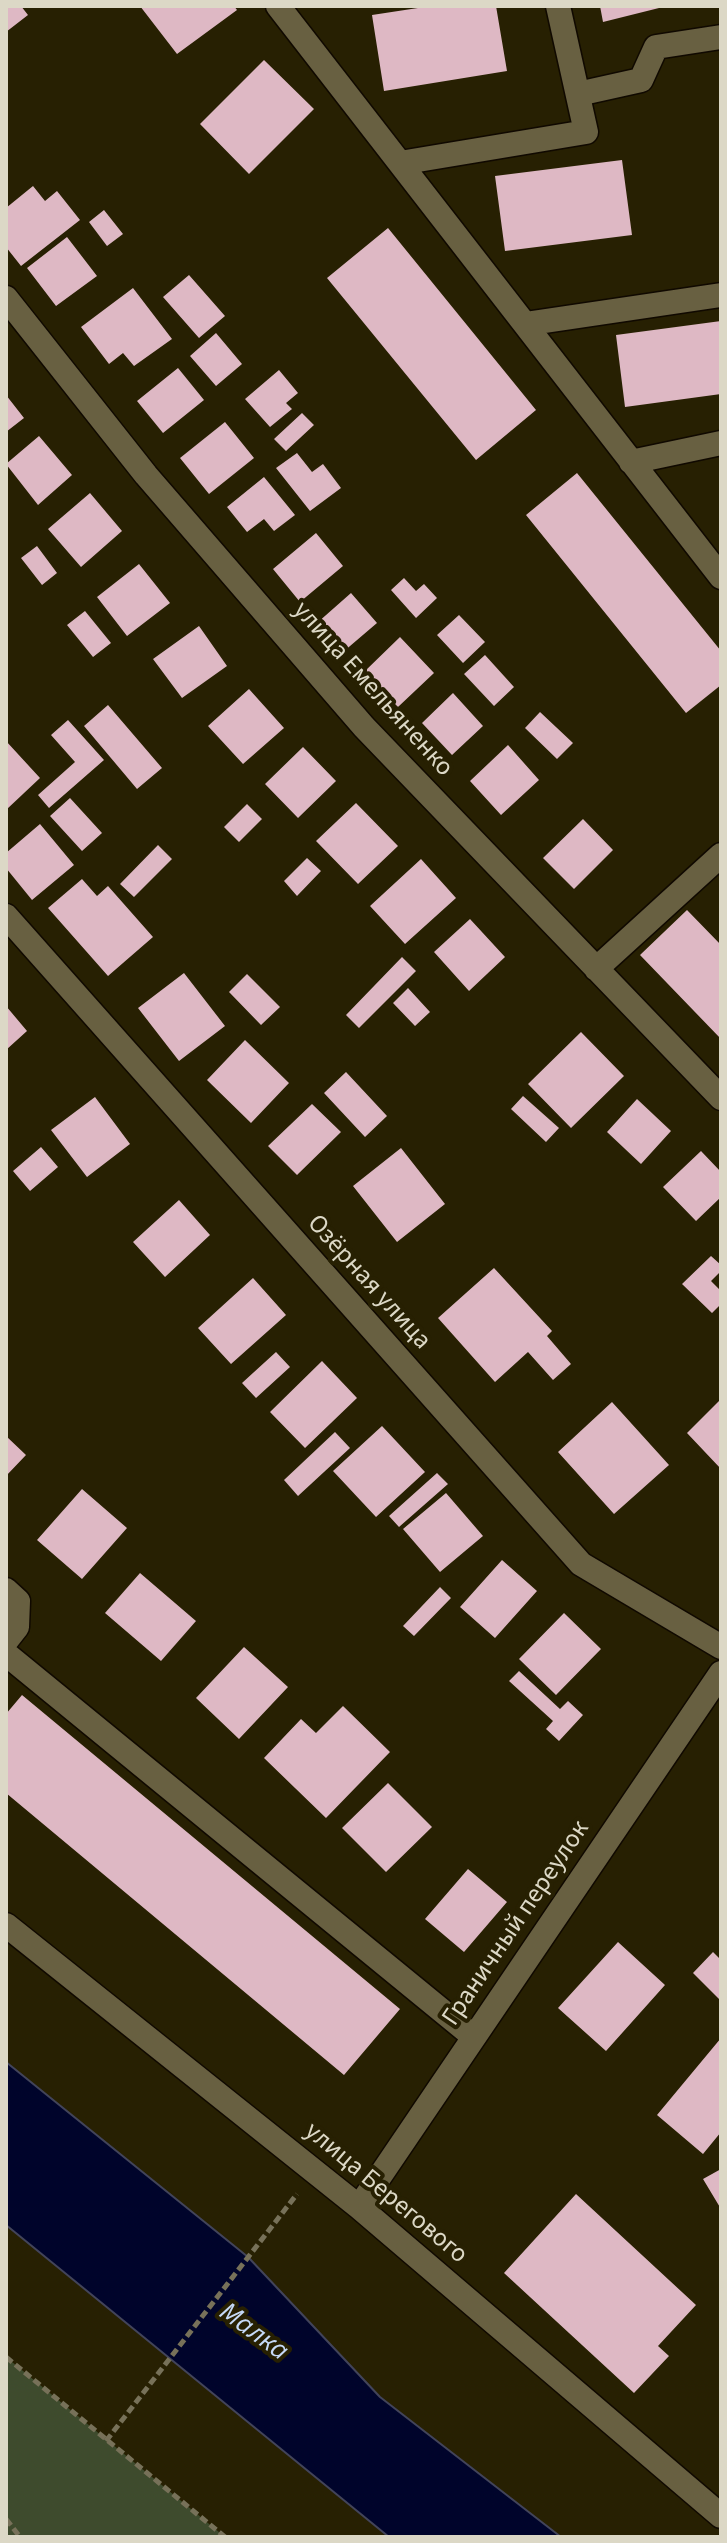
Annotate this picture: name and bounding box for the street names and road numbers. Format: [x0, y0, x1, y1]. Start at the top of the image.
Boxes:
street label: улица Емельяненко [285, 596, 459, 784]
street label: Озёрная улица [299, 1209, 437, 1357]
street label: Граничный переулок [437, 1816, 597, 2032]
street label: улица Берегового [297, 2117, 473, 2271]

